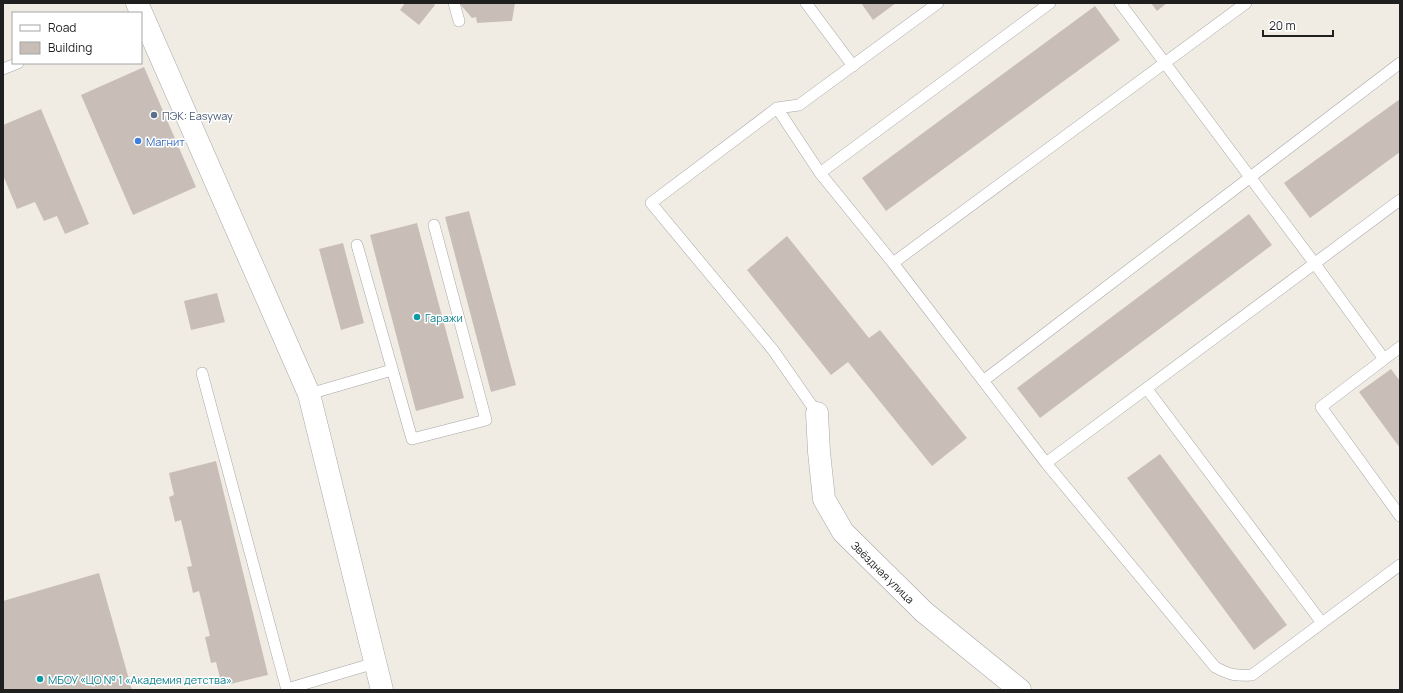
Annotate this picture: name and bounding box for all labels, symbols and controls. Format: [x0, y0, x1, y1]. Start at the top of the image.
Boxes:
legend [12, 12, 142, 64]
scale bar [1263, 12, 1333, 38]
text: 20 m [1269, 17, 1296, 34]
text: Road [48, 19, 76, 36]
text: Building [48, 39, 92, 56]
place label: ПЭК: Easyway [162, 108, 233, 123]
marker: ПЭК: Easyway [149, 110, 159, 120]
place label: Магнит [146, 134, 185, 149]
marker: Магнит [133, 136, 143, 146]
place label: Гаражи [425, 310, 463, 325]
marker: Гаражи [412, 312, 422, 322]
street label: Звёздная улица [849, 537, 918, 606]
place label: МБОУ «ЦО № 1 «Академия детства» [48, 672, 232, 687]
marker: МБОУ «ЦО № 1 «Академия детства» [35, 674, 45, 684]

